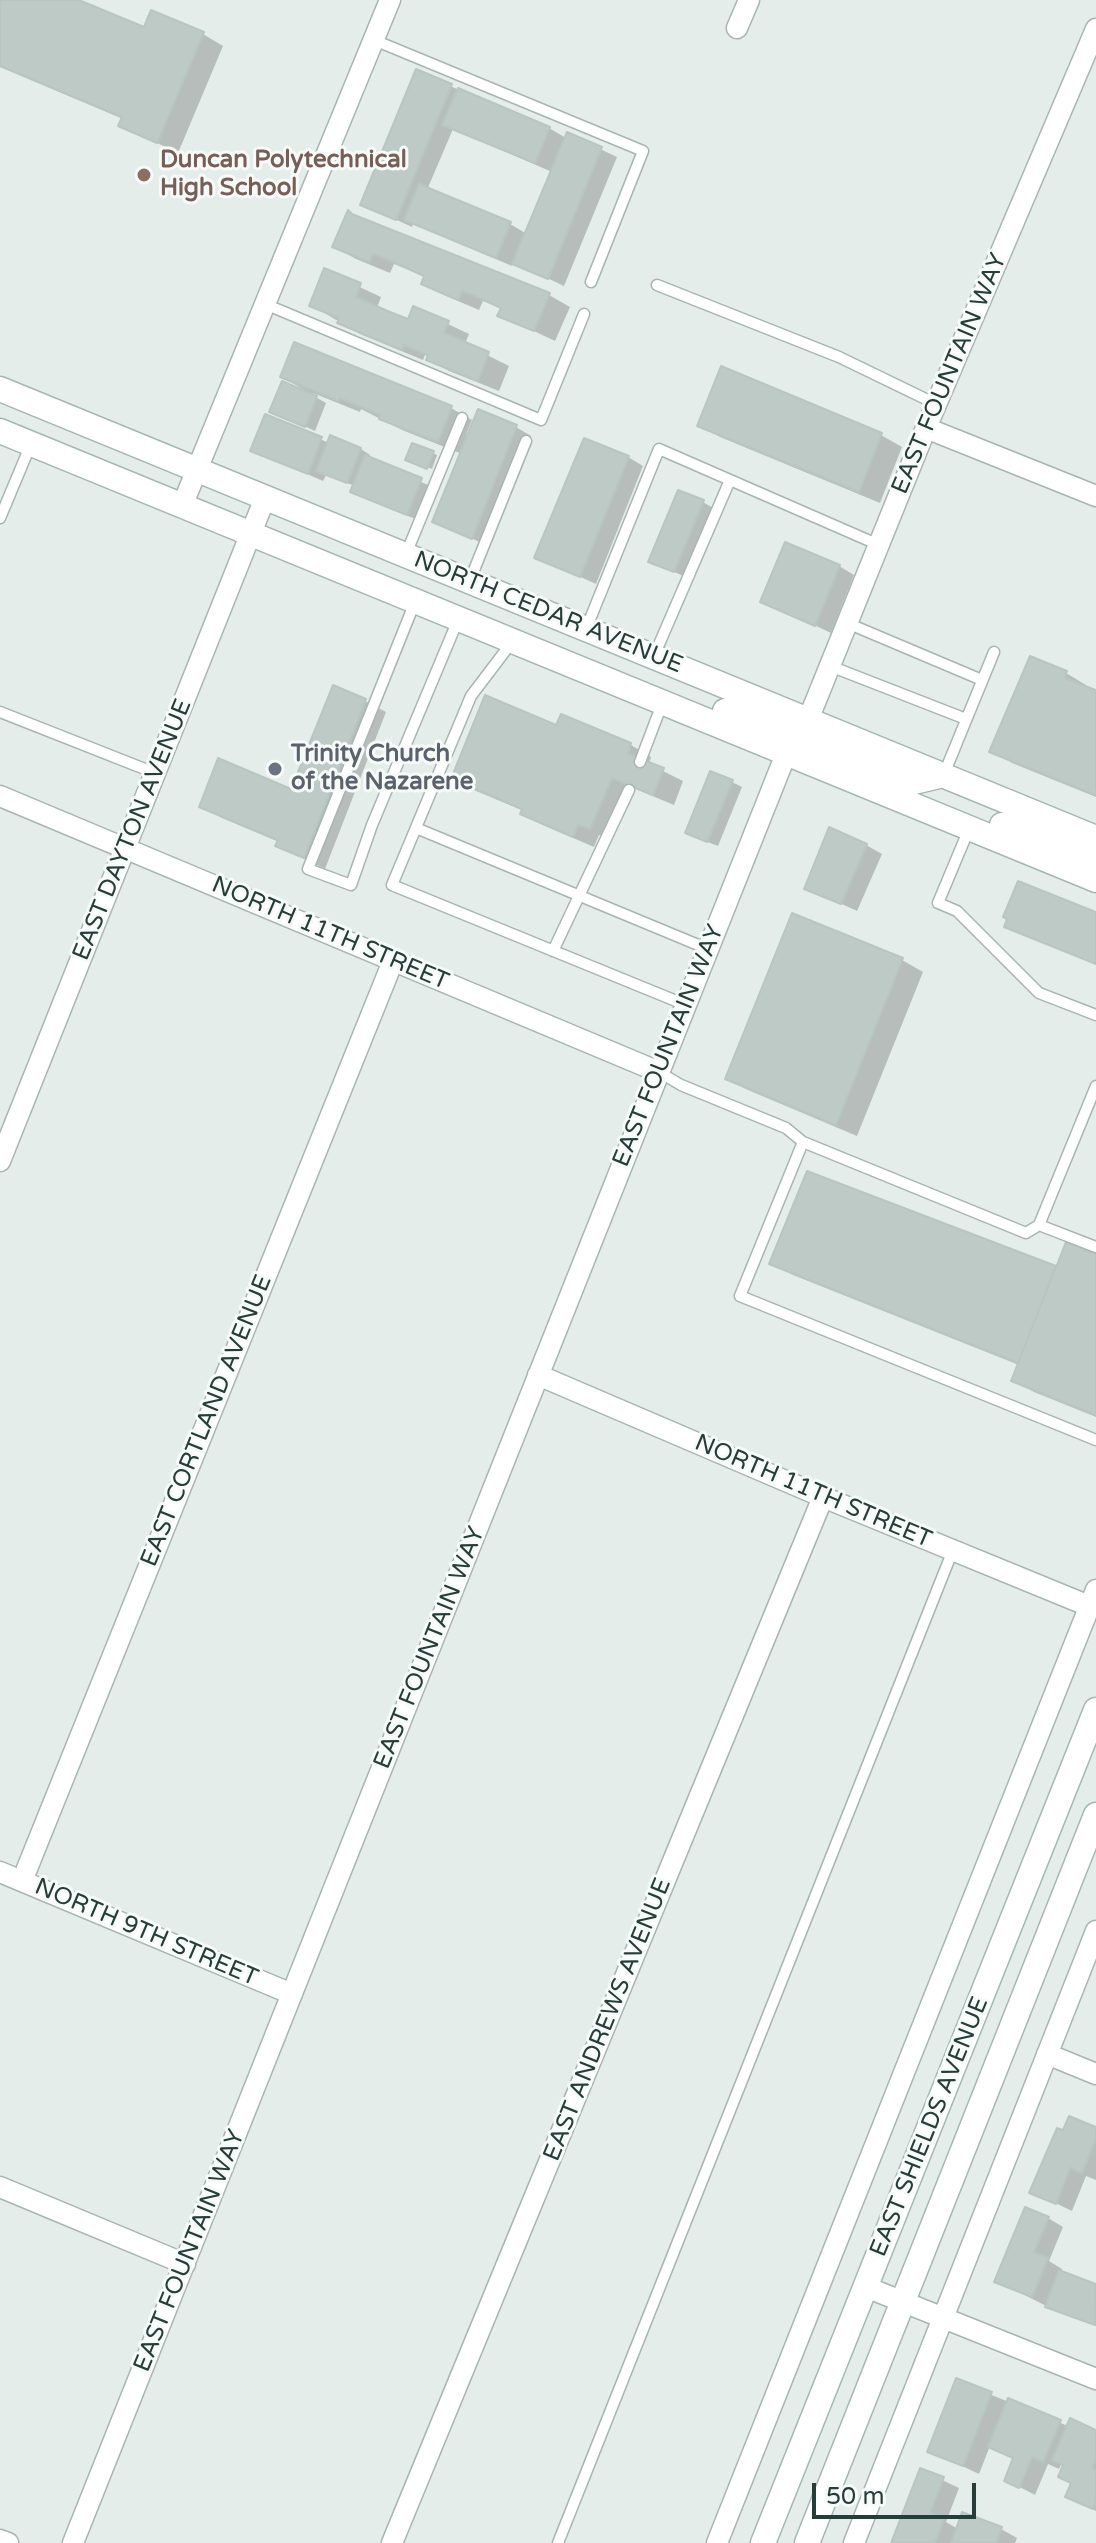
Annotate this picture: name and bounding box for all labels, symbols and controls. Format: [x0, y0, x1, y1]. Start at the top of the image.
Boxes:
place label: Duncan Polytechnical High School [160, 147, 407, 203]
marker: Duncan Polytechnical High School [135, 166, 153, 184]
street label: EAST FOUNTAIN WAY [886, 249, 1014, 499]
street label: NORTH CEDAR AVENUE [409, 546, 687, 680]
street label: EAST DAYTON AVENUE [67, 695, 199, 965]
place label: Trinity Church of the Nazarene [291, 741, 473, 797]
marker: Trinity Church of the Nazarene [266, 760, 284, 778]
street label: NORTH 11TH STREET [207, 871, 453, 997]
street label: EAST FOUNTAIN WAY [607, 921, 731, 1171]
street label: EAST CORTLAND AVENUE [135, 1271, 279, 1571]
street label: NORTH 11TH STREET [690, 1429, 936, 1555]
street label: EAST FOUNTAIN WAY [368, 1523, 492, 1773]
street label: NORTH 9TH STREET [30, 1873, 262, 1993]
street label: EAST ANDREWS AVENUE [538, 1874, 678, 2166]
street label: EAST SHIELDS AVENUE [865, 1993, 995, 2261]
street label: EAST FOUNTAIN WAY [128, 2126, 252, 2376]
scale bar [816, 2467, 980, 2517]
text: 50 m [826, 2482, 884, 2511]

